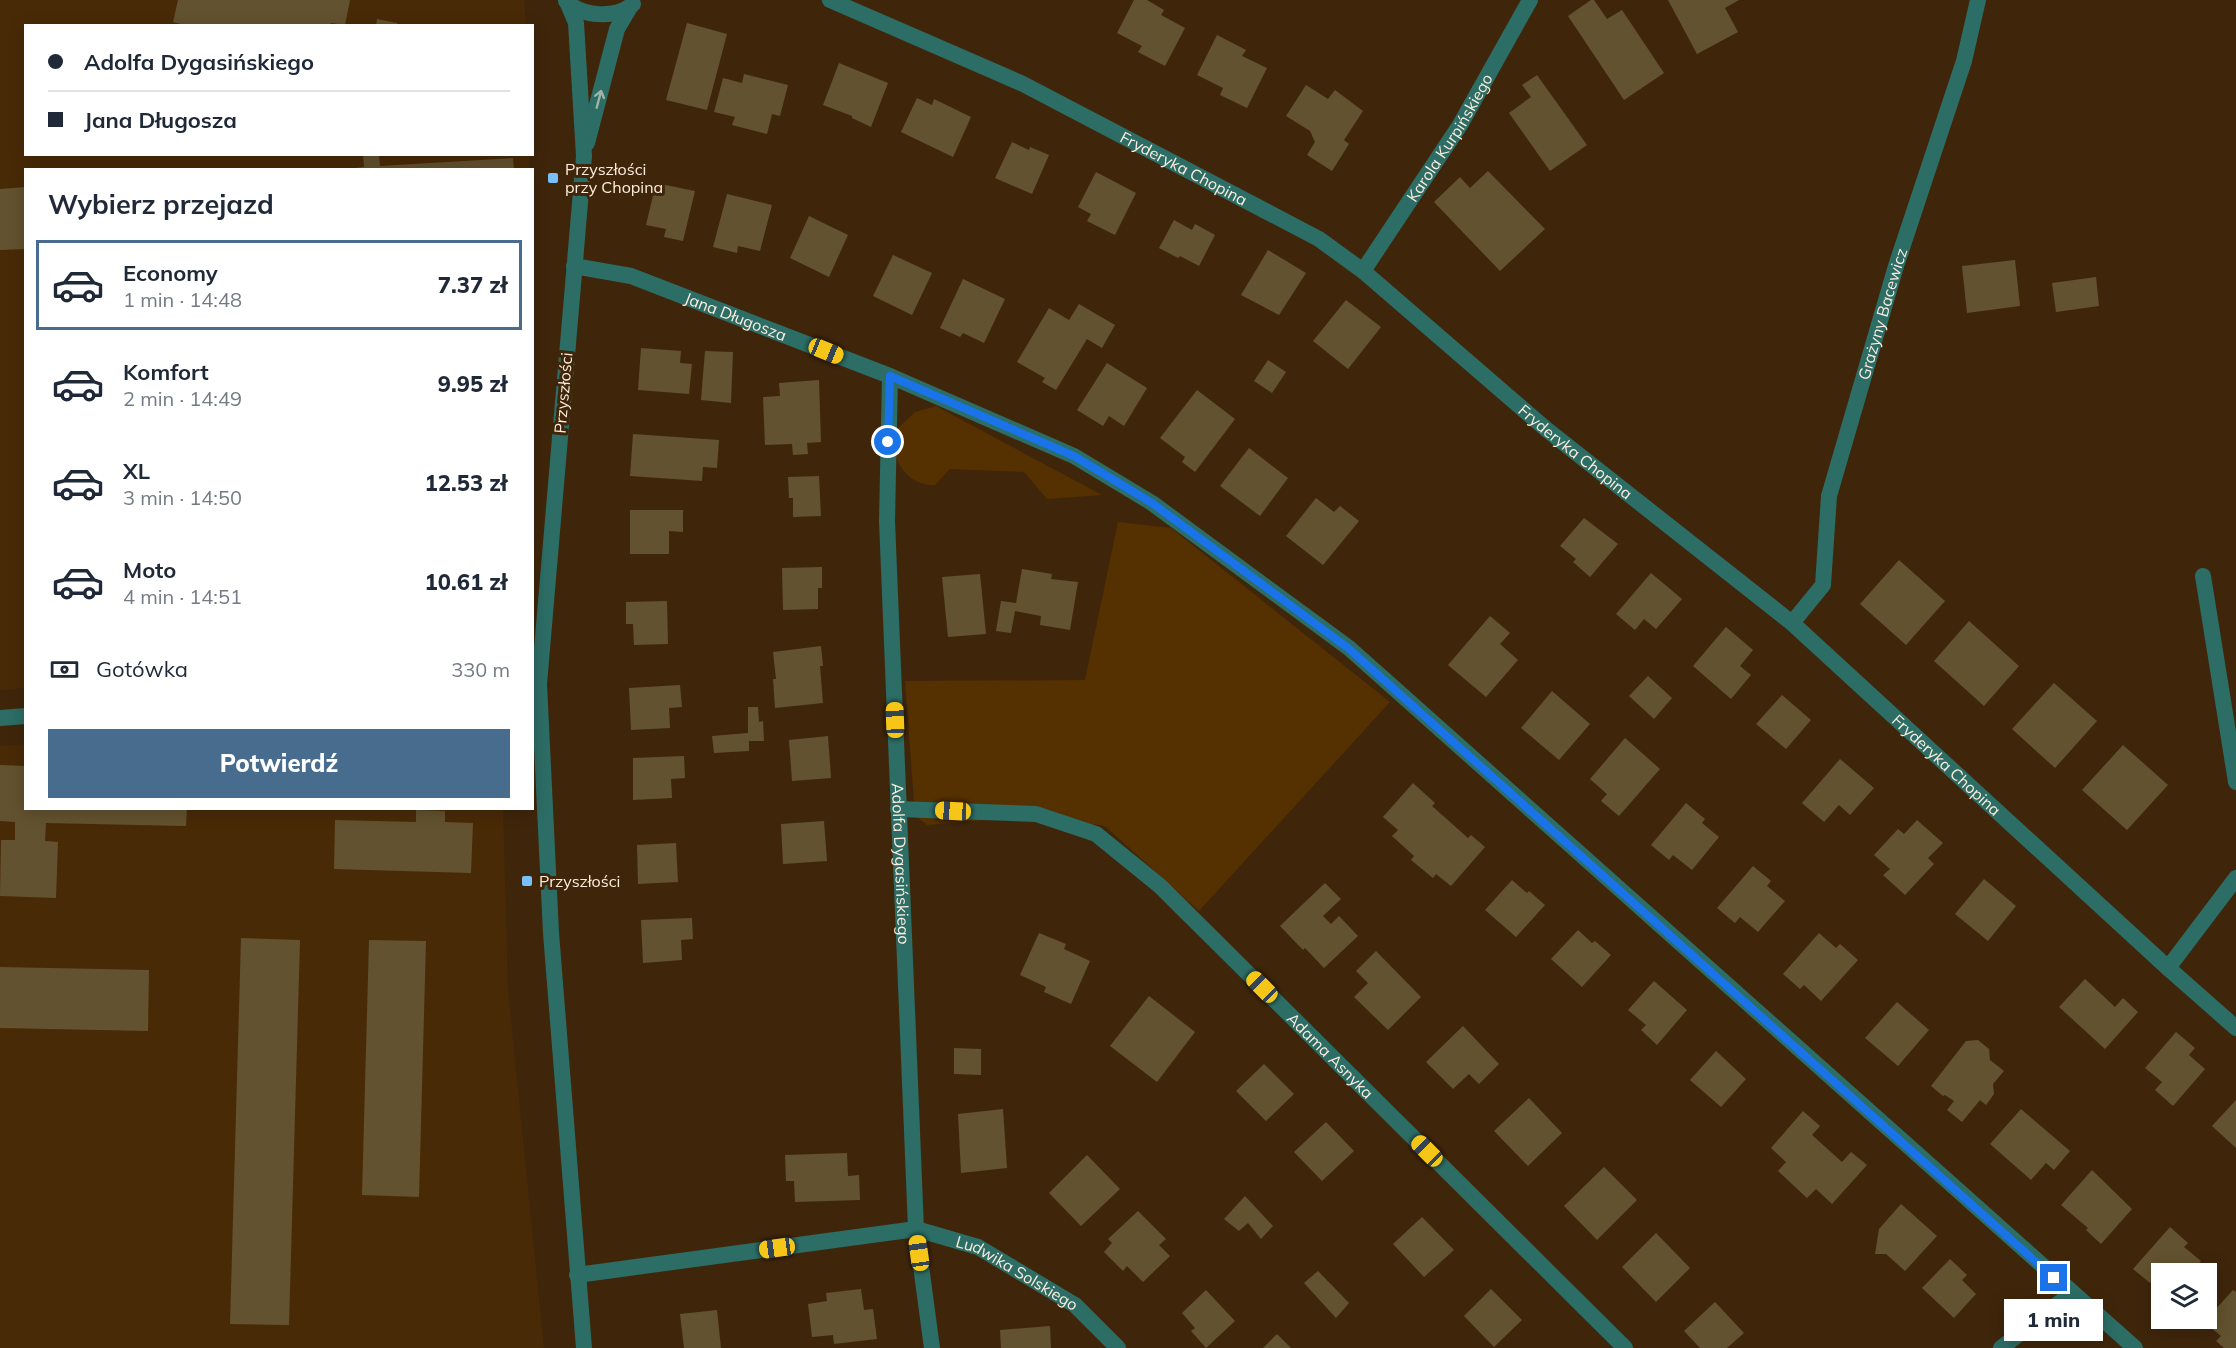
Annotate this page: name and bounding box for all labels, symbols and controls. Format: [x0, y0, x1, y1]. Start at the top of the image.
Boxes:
text: Adolfa Dygasińskiego [84, 48, 314, 76]
street label: Karola Kurpińskiego [1402, 70, 1497, 206]
one-way arrow [594, 90, 605, 109]
text: Jana Długosza [84, 106, 237, 134]
street label: Fryderyka Chopina [1117, 127, 1251, 210]
place label: Przyszłości przy Chopina [565, 159, 663, 197]
marker: Przyszłości przy Chopina [546, 171, 560, 185]
text: Wybierz przejazd [48, 187, 274, 221]
street label: Grażyny Bacewicz [1853, 245, 1911, 382]
icon: car [51, 258, 105, 312]
text: Economy [123, 259, 218, 287]
text: 7.37 zł [438, 271, 507, 299]
text: 1 min · 14:48 [123, 287, 242, 312]
street label: Jana Długosza [682, 288, 789, 345]
car [806, 336, 846, 366]
street label: Przyszłości [549, 352, 577, 434]
icon: car [51, 357, 105, 411]
text: Komfort [123, 358, 209, 386]
text: 9.95 zł [438, 370, 507, 398]
text: 2 min · 14:49 [123, 386, 242, 411]
street label: Fryderyka Chopina [1514, 400, 1637, 503]
route start [874, 428, 901, 455]
icon: car [51, 456, 105, 510]
text: XL [123, 457, 150, 485]
text: 12.53 zł [425, 469, 507, 497]
text: 3 min · 14:50 [123, 485, 242, 510]
icon: car [51, 555, 105, 609]
text: Moto [123, 556, 176, 584]
text: 10.61 zł [425, 568, 507, 596]
text: 4 min · 14:51 [123, 584, 242, 609]
icon: cash [48, 653, 81, 686]
text: Gotówka [96, 655, 188, 683]
text: 330 m [451, 657, 510, 682]
car [885, 702, 905, 738]
street label: Fryderyka Chopina [1888, 710, 2005, 820]
button: Potwierdź [48, 729, 510, 798]
street label: Adolfa Dygasińskiego [888, 783, 914, 945]
car [935, 801, 971, 821]
place label: Przyszłości [539, 871, 620, 891]
marker: Przyszłości [520, 874, 534, 888]
car [1243, 968, 1281, 1006]
street label: Adama Asnyka [1283, 1008, 1378, 1103]
car [1408, 1132, 1446, 1170]
street label: Ludwika Solskiego [954, 1231, 1082, 1315]
car [908, 1234, 930, 1272]
car [758, 1237, 796, 1259]
map controls [2151, 1263, 2217, 1329]
button: layers [2151, 1263, 2217, 1329]
route end [2040, 1264, 2067, 1291]
callout: 1 min [2004, 1299, 2104, 1341]
text: 1 min [2027, 1307, 2080, 1332]

